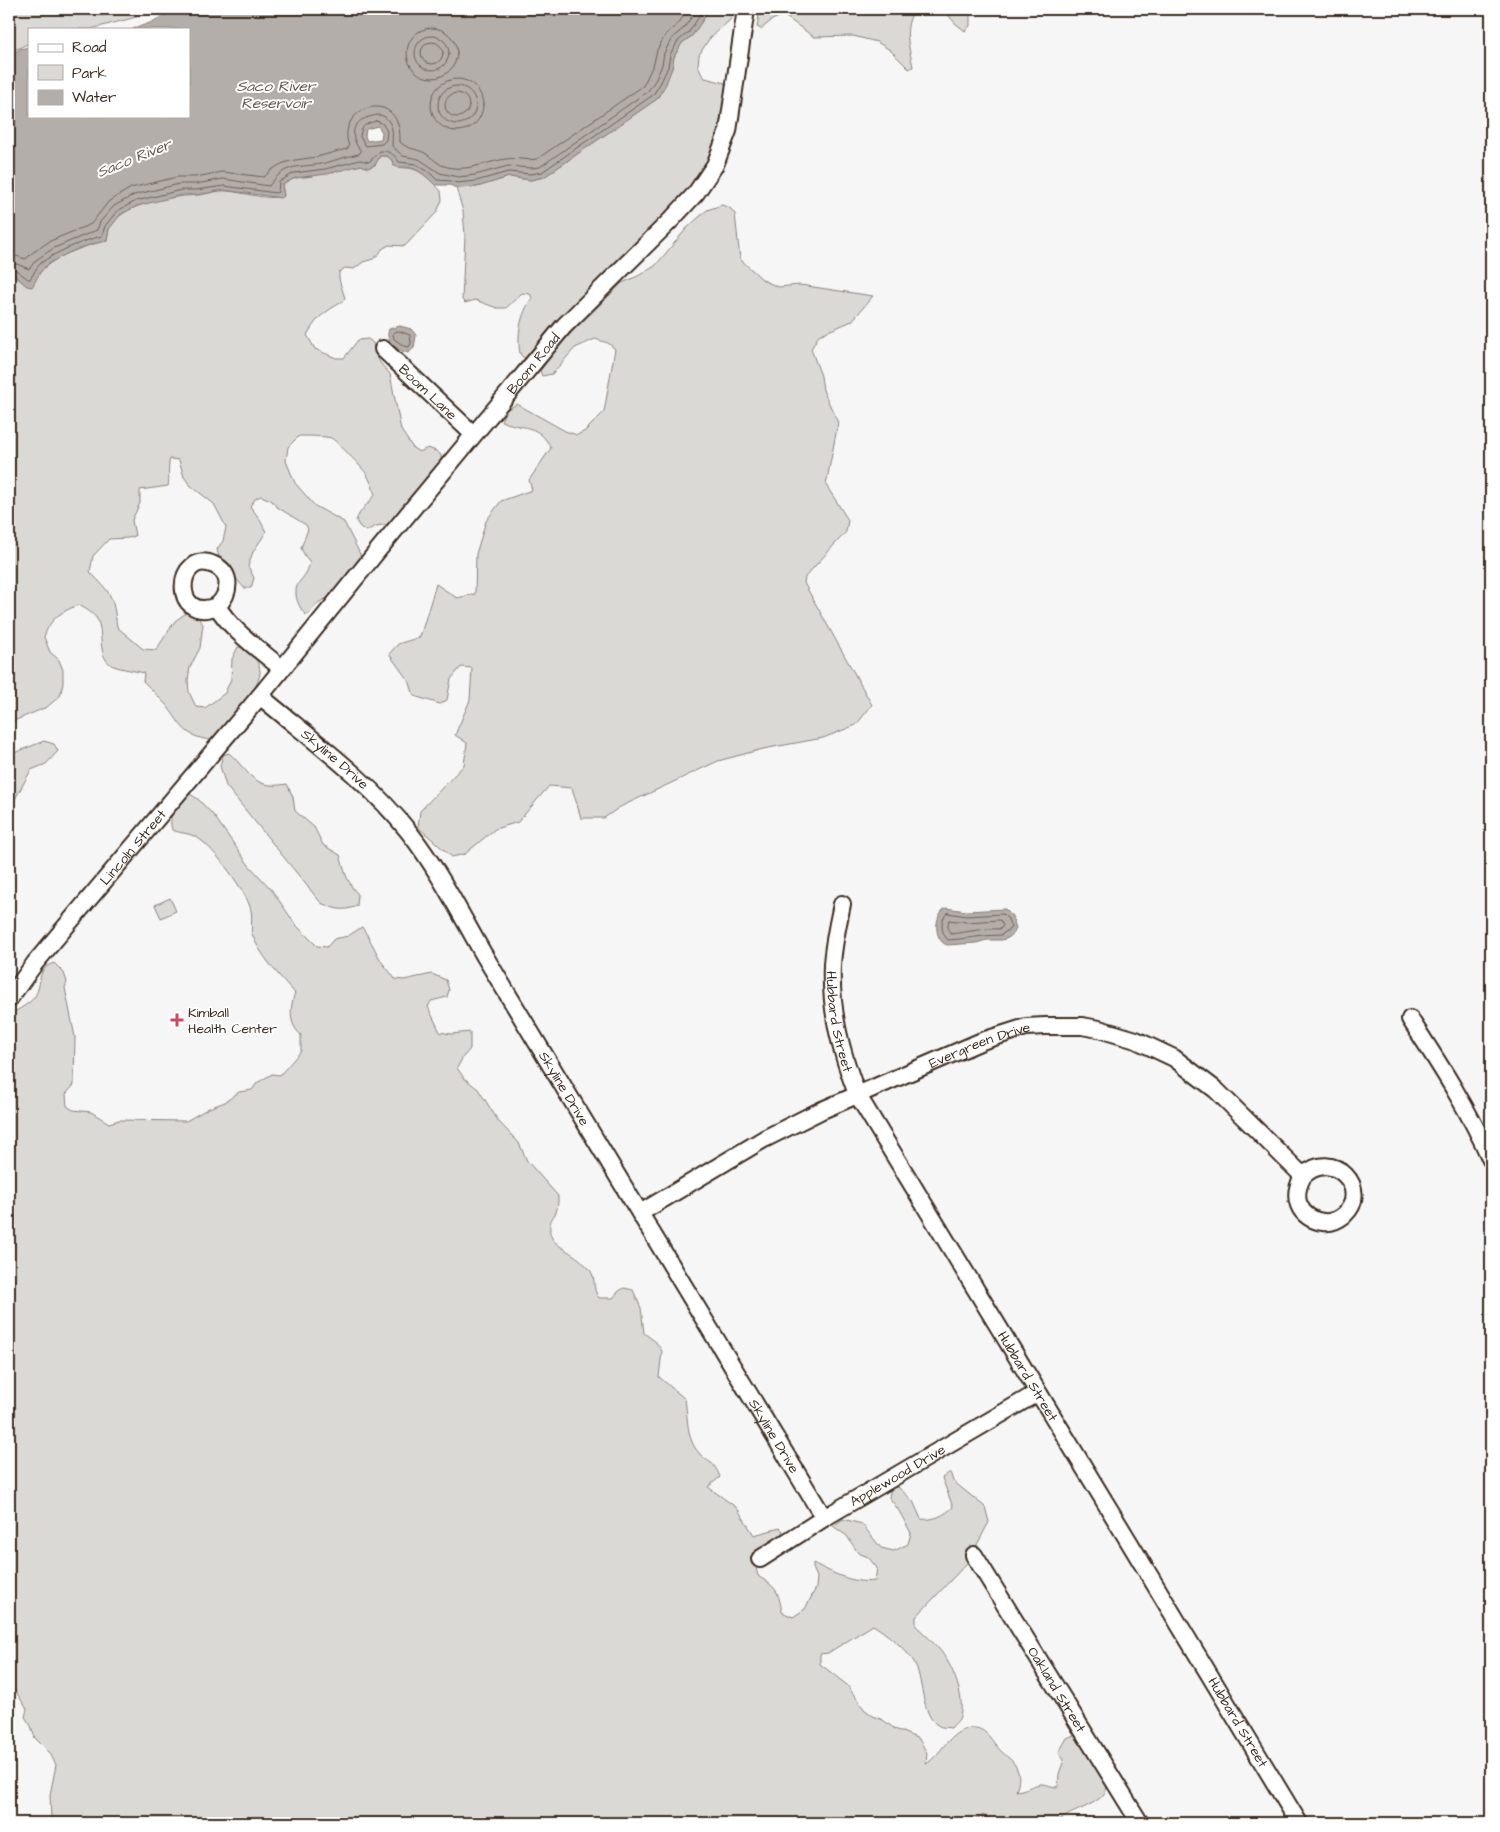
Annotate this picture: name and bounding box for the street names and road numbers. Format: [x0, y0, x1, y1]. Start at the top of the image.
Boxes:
street label: Boom Road [502, 329, 565, 399]
street label: Boom Lane [394, 360, 461, 425]
street label: Skyline Drive [296, 725, 373, 795]
street label: Lincoln Street [96, 805, 171, 890]
street label: Hubbard Street [821, 971, 857, 1075]
street label: Evergreen Drive [926, 1018, 1031, 1074]
street label: Skyline Drive [533, 1048, 594, 1130]
street label: Hubbard Street [992, 1328, 1063, 1426]
street label: Skyline Drive [743, 1395, 804, 1478]
street label: Applewood Drive [846, 1440, 950, 1512]
street label: Oakland Street [1022, 1643, 1091, 1737]
street label: Hubbard Street [1203, 1674, 1273, 1772]

